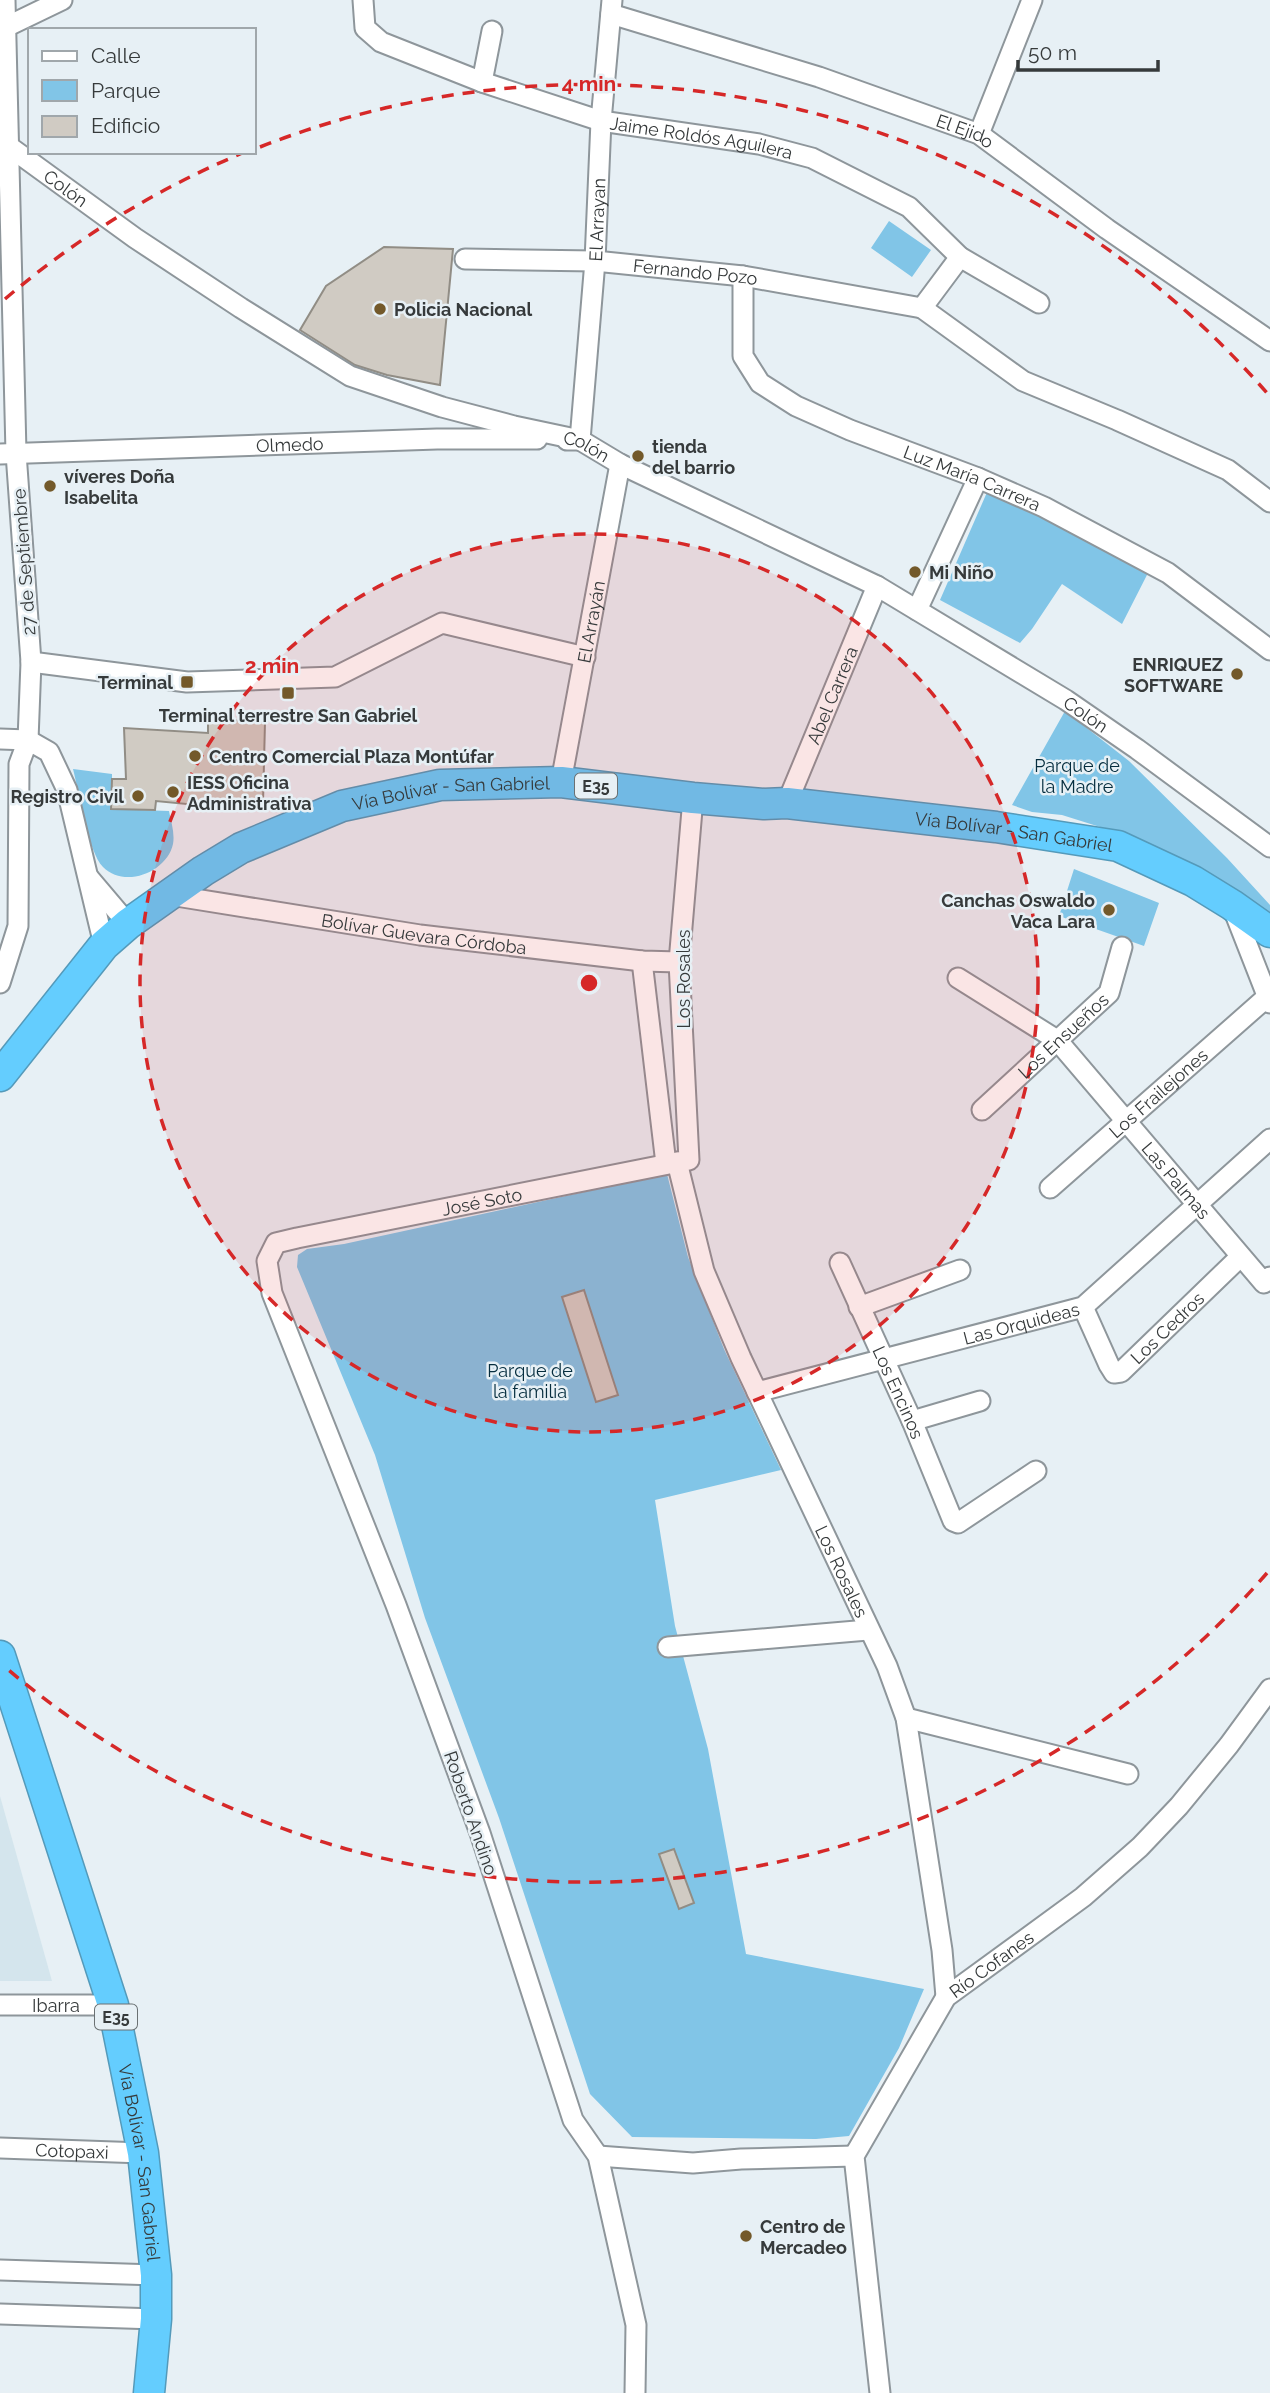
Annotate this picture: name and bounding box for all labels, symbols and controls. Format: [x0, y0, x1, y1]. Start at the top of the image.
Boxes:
legend [28, 28, 256, 154]
scale bar [1018, 28, 1158, 72]
text: 50 m [1028, 40, 1077, 65]
text: Calle [91, 43, 141, 68]
text: 4 min [562, 71, 616, 96]
text: Parque [91, 78, 160, 103]
street label: El Ejido [933, 109, 999, 152]
street label: Jaime Roldós Aguilera [609, 112, 795, 163]
text: Edificio [91, 113, 160, 138]
street label: Colón [40, 165, 92, 211]
street label: El Arrayan [584, 177, 609, 262]
street label: Fernando Pozo [632, 254, 760, 289]
place label: Policia Nacional [394, 299, 532, 320]
marker: Policia Nacional [372, 301, 388, 317]
street label: Colón [562, 426, 614, 466]
street label: Olmedo [256, 432, 324, 456]
place label: tienda del barrio [652, 436, 735, 478]
street label: Luz María Carrera [901, 441, 1044, 515]
marker: tienda del barrio [630, 448, 646, 464]
place label: víveres Doña Isabelita [64, 466, 175, 508]
marker: víveres Doña Isabelita [42, 478, 58, 494]
street label: 27 de Septiembre [8, 487, 40, 636]
place label: Mi Niño [929, 562, 994, 583]
marker: Mi Niño [907, 564, 923, 580]
street label: El Arrayán [573, 579, 609, 665]
street label: Abel Carrera [802, 643, 861, 747]
text: 2 min [245, 653, 299, 678]
place label: ENRIQUEZ SOFTWARE [1124, 654, 1223, 696]
marker: ENRIQUEZ SOFTWARE [1229, 666, 1245, 682]
place label: Terminal [98, 672, 173, 693]
marker: Terminal [179, 674, 195, 690]
marker: Terminal terrestre San Gabriel [280, 685, 296, 701]
street label: Colón [1060, 691, 1112, 736]
place label: Terminal terrestre San Gabriel [159, 705, 418, 726]
place label: Centro Comercial Plaza Montúfar [209, 746, 494, 767]
marker: Centro Comercial Plaza Montúfar [187, 748, 203, 764]
park label: Parque de la Madre [1034, 755, 1120, 797]
place label: IESS Oficina Administrativa [187, 772, 312, 814]
street label: Vía Bolívar - San Gabriel [350, 772, 550, 814]
road number: E35 [575, 774, 617, 799]
marker: IESS Oficina Administrativa [165, 784, 181, 800]
place label: Registro Civil [11, 786, 124, 807]
marker: Registro Civil [130, 788, 146, 804]
street label: Vía Bolívar - San Gabriel [914, 807, 1114, 856]
place label: Canchas Oswaldo Vaca Lara [941, 890, 1095, 932]
marker: Canchas Oswaldo Vaca Lara [1101, 902, 1117, 918]
street label: Bolívar Guevara Córdoba [320, 909, 528, 958]
street label: Los Rosales [673, 929, 694, 1029]
centre of rings [577, 971, 601, 995]
street label: Los Ensueños [1013, 988, 1113, 1082]
street label: Los Frailejones [1105, 1044, 1212, 1142]
street label: Las Palmas [1138, 1137, 1215, 1223]
street label: José Soto [440, 1183, 524, 1219]
street label: Los Cedros [1126, 1287, 1208, 1368]
street label: Las Orquideas [961, 1298, 1082, 1348]
street label: Los Encinos [869, 1343, 929, 1442]
park label: Parque de la familia [487, 1360, 573, 1402]
street label: Los Rosales [811, 1522, 873, 1621]
street label: Roberto Andino [440, 1748, 502, 1878]
street label: Río Cofanes [945, 1926, 1038, 2002]
street label: Ibarra [32, 1995, 80, 2016]
road number: E35 [95, 2005, 137, 2030]
street label: Vía Bolívar - San Gabriel [115, 2062, 165, 2262]
street label: Cotopaxi [35, 2139, 109, 2162]
place label: Centro de Mercadeo [760, 2216, 847, 2258]
marker: Centro de Mercadeo [738, 2228, 754, 2244]

